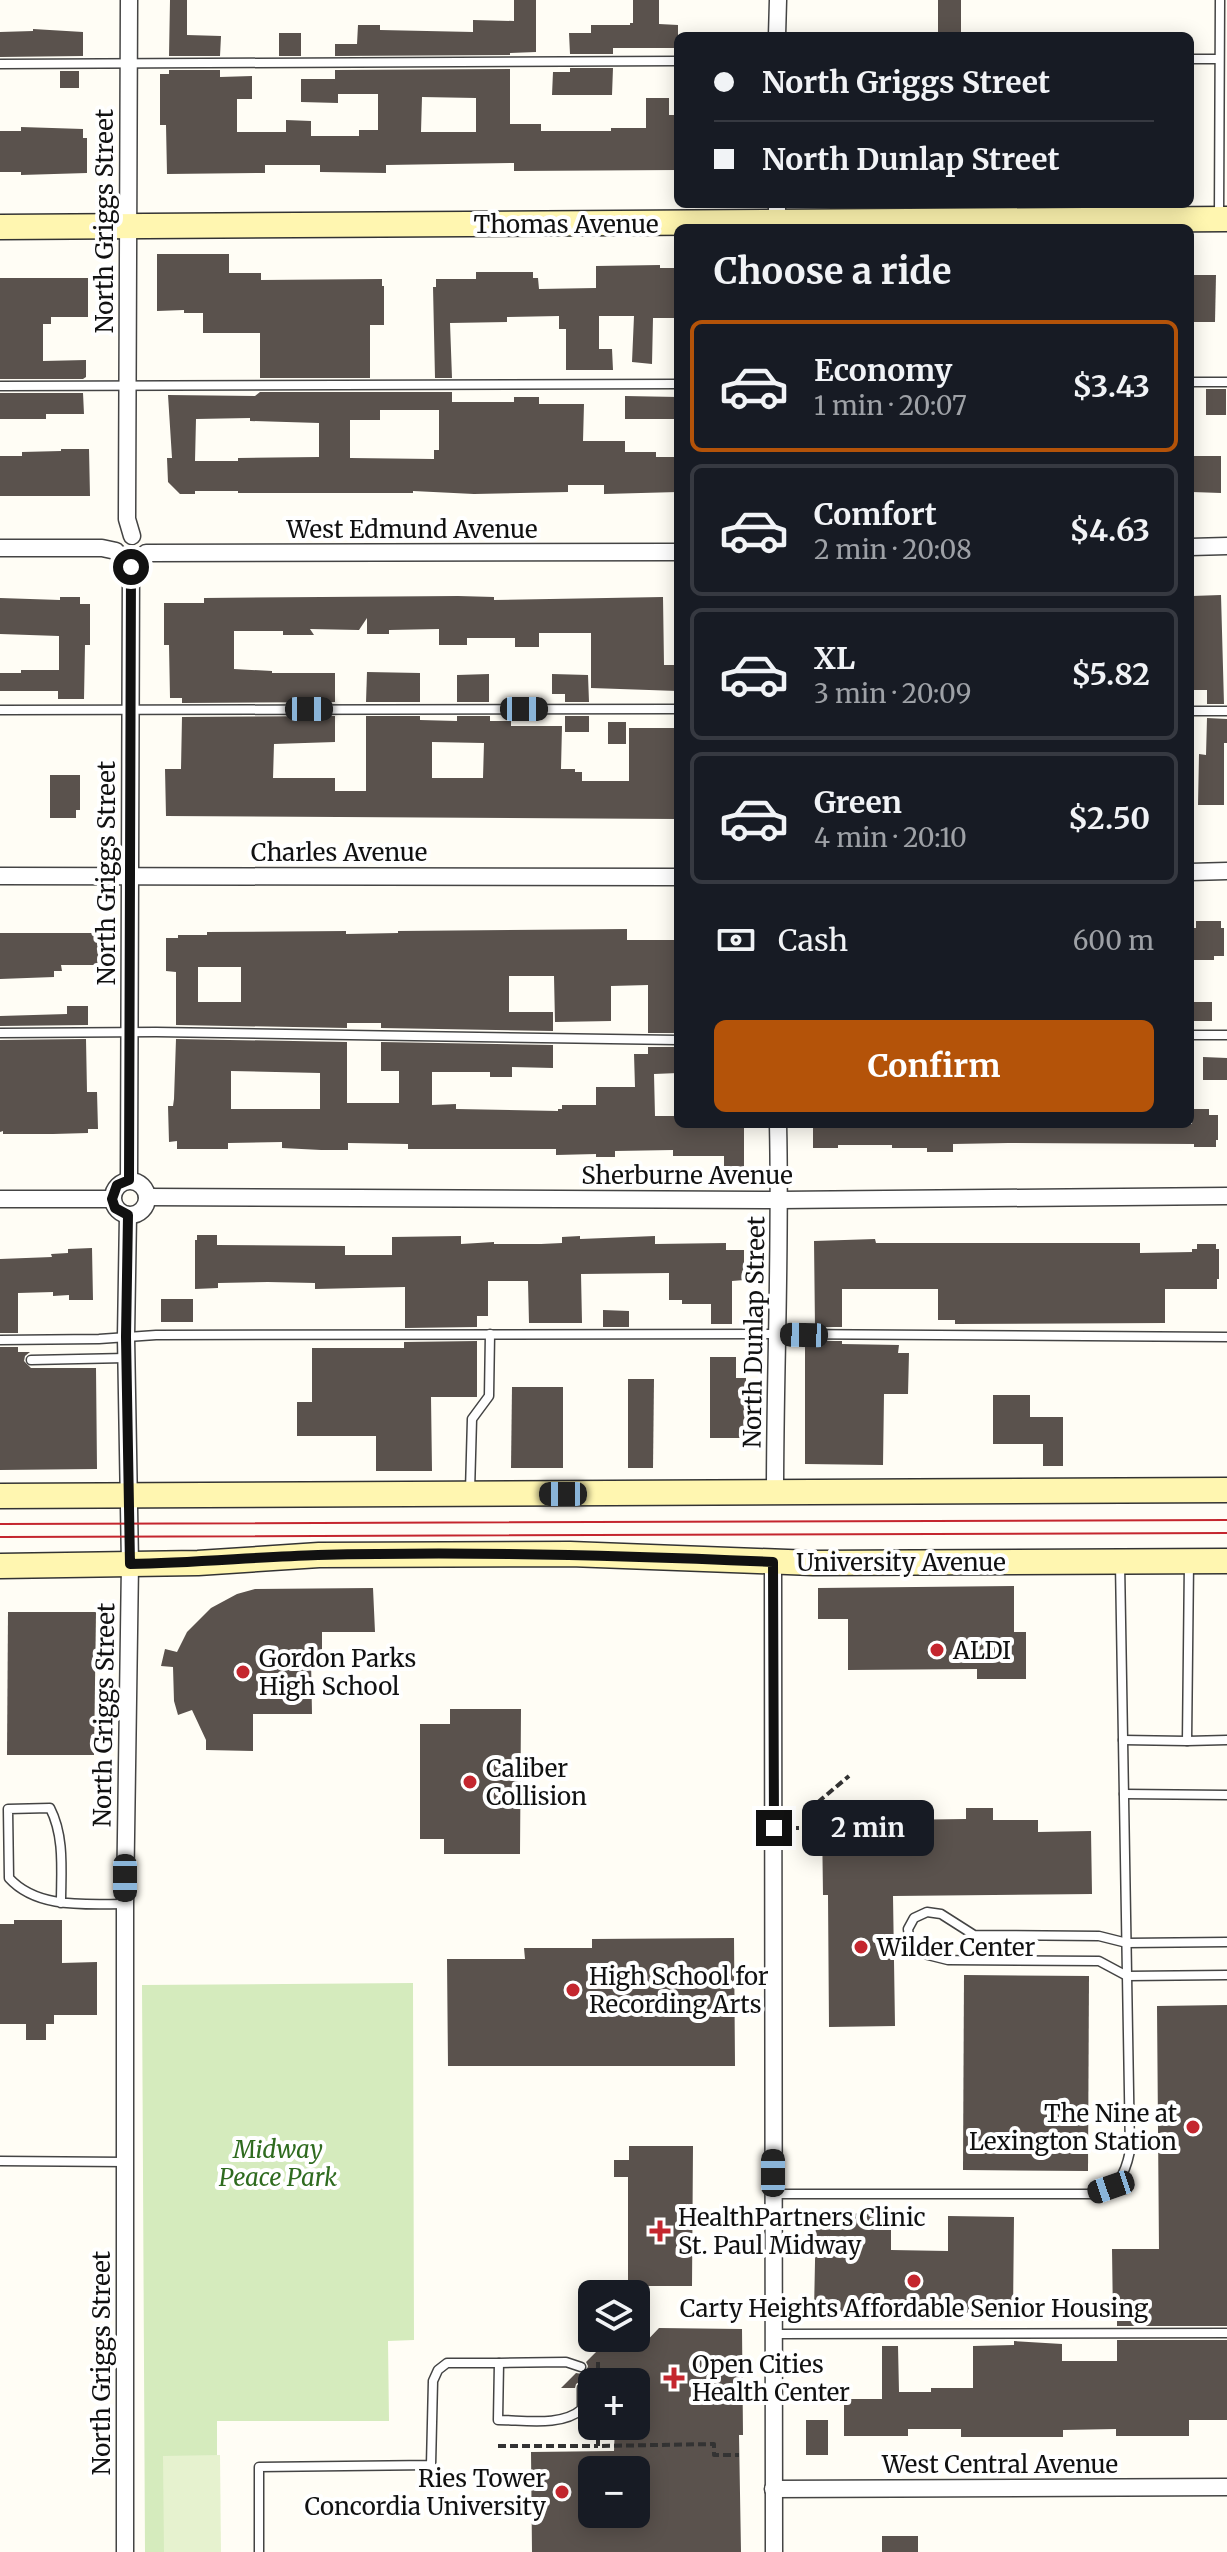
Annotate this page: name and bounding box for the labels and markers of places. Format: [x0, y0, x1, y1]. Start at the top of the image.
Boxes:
place label: ALDI [952, 1635, 1011, 1666]
marker: ALDI [928, 1641, 946, 1659]
place label: Gordon Parks High School [259, 1643, 416, 1702]
marker: Gordon Parks High School [234, 1663, 252, 1681]
place label: Caliber Collision [486, 1753, 587, 1812]
marker: Caliber Collision [461, 1773, 479, 1791]
place label: Wilder Center [876, 1932, 1035, 1963]
marker: Wilder Center [852, 1938, 870, 1956]
place label: High School for Recording Arts [589, 1961, 769, 2020]
marker: High School for Recording Arts [564, 1981, 582, 1999]
place label: The Nine at Lexington Station [969, 2098, 1178, 2157]
marker: The Nine at Lexington Station [1184, 2118, 1202, 2136]
place label: HealthPartners Clinic St. Paul Midway [678, 2202, 926, 2261]
marker: HealthPartners Clinic St. Paul Midway [649, 2220, 671, 2242]
marker: Carty Heights Affordable Senior Housing [905, 2272, 923, 2290]
place label: Carty Heights Affordable Senior Housing [680, 2293, 1149, 2324]
place label: Open Cities Health Center [692, 2349, 850, 2408]
marker: Open Cities Health Center [663, 2367, 685, 2389]
place label: Ries Tower Concordia University [305, 2463, 546, 2522]
marker: Ries Tower Concordia University [553, 2483, 571, 2501]

